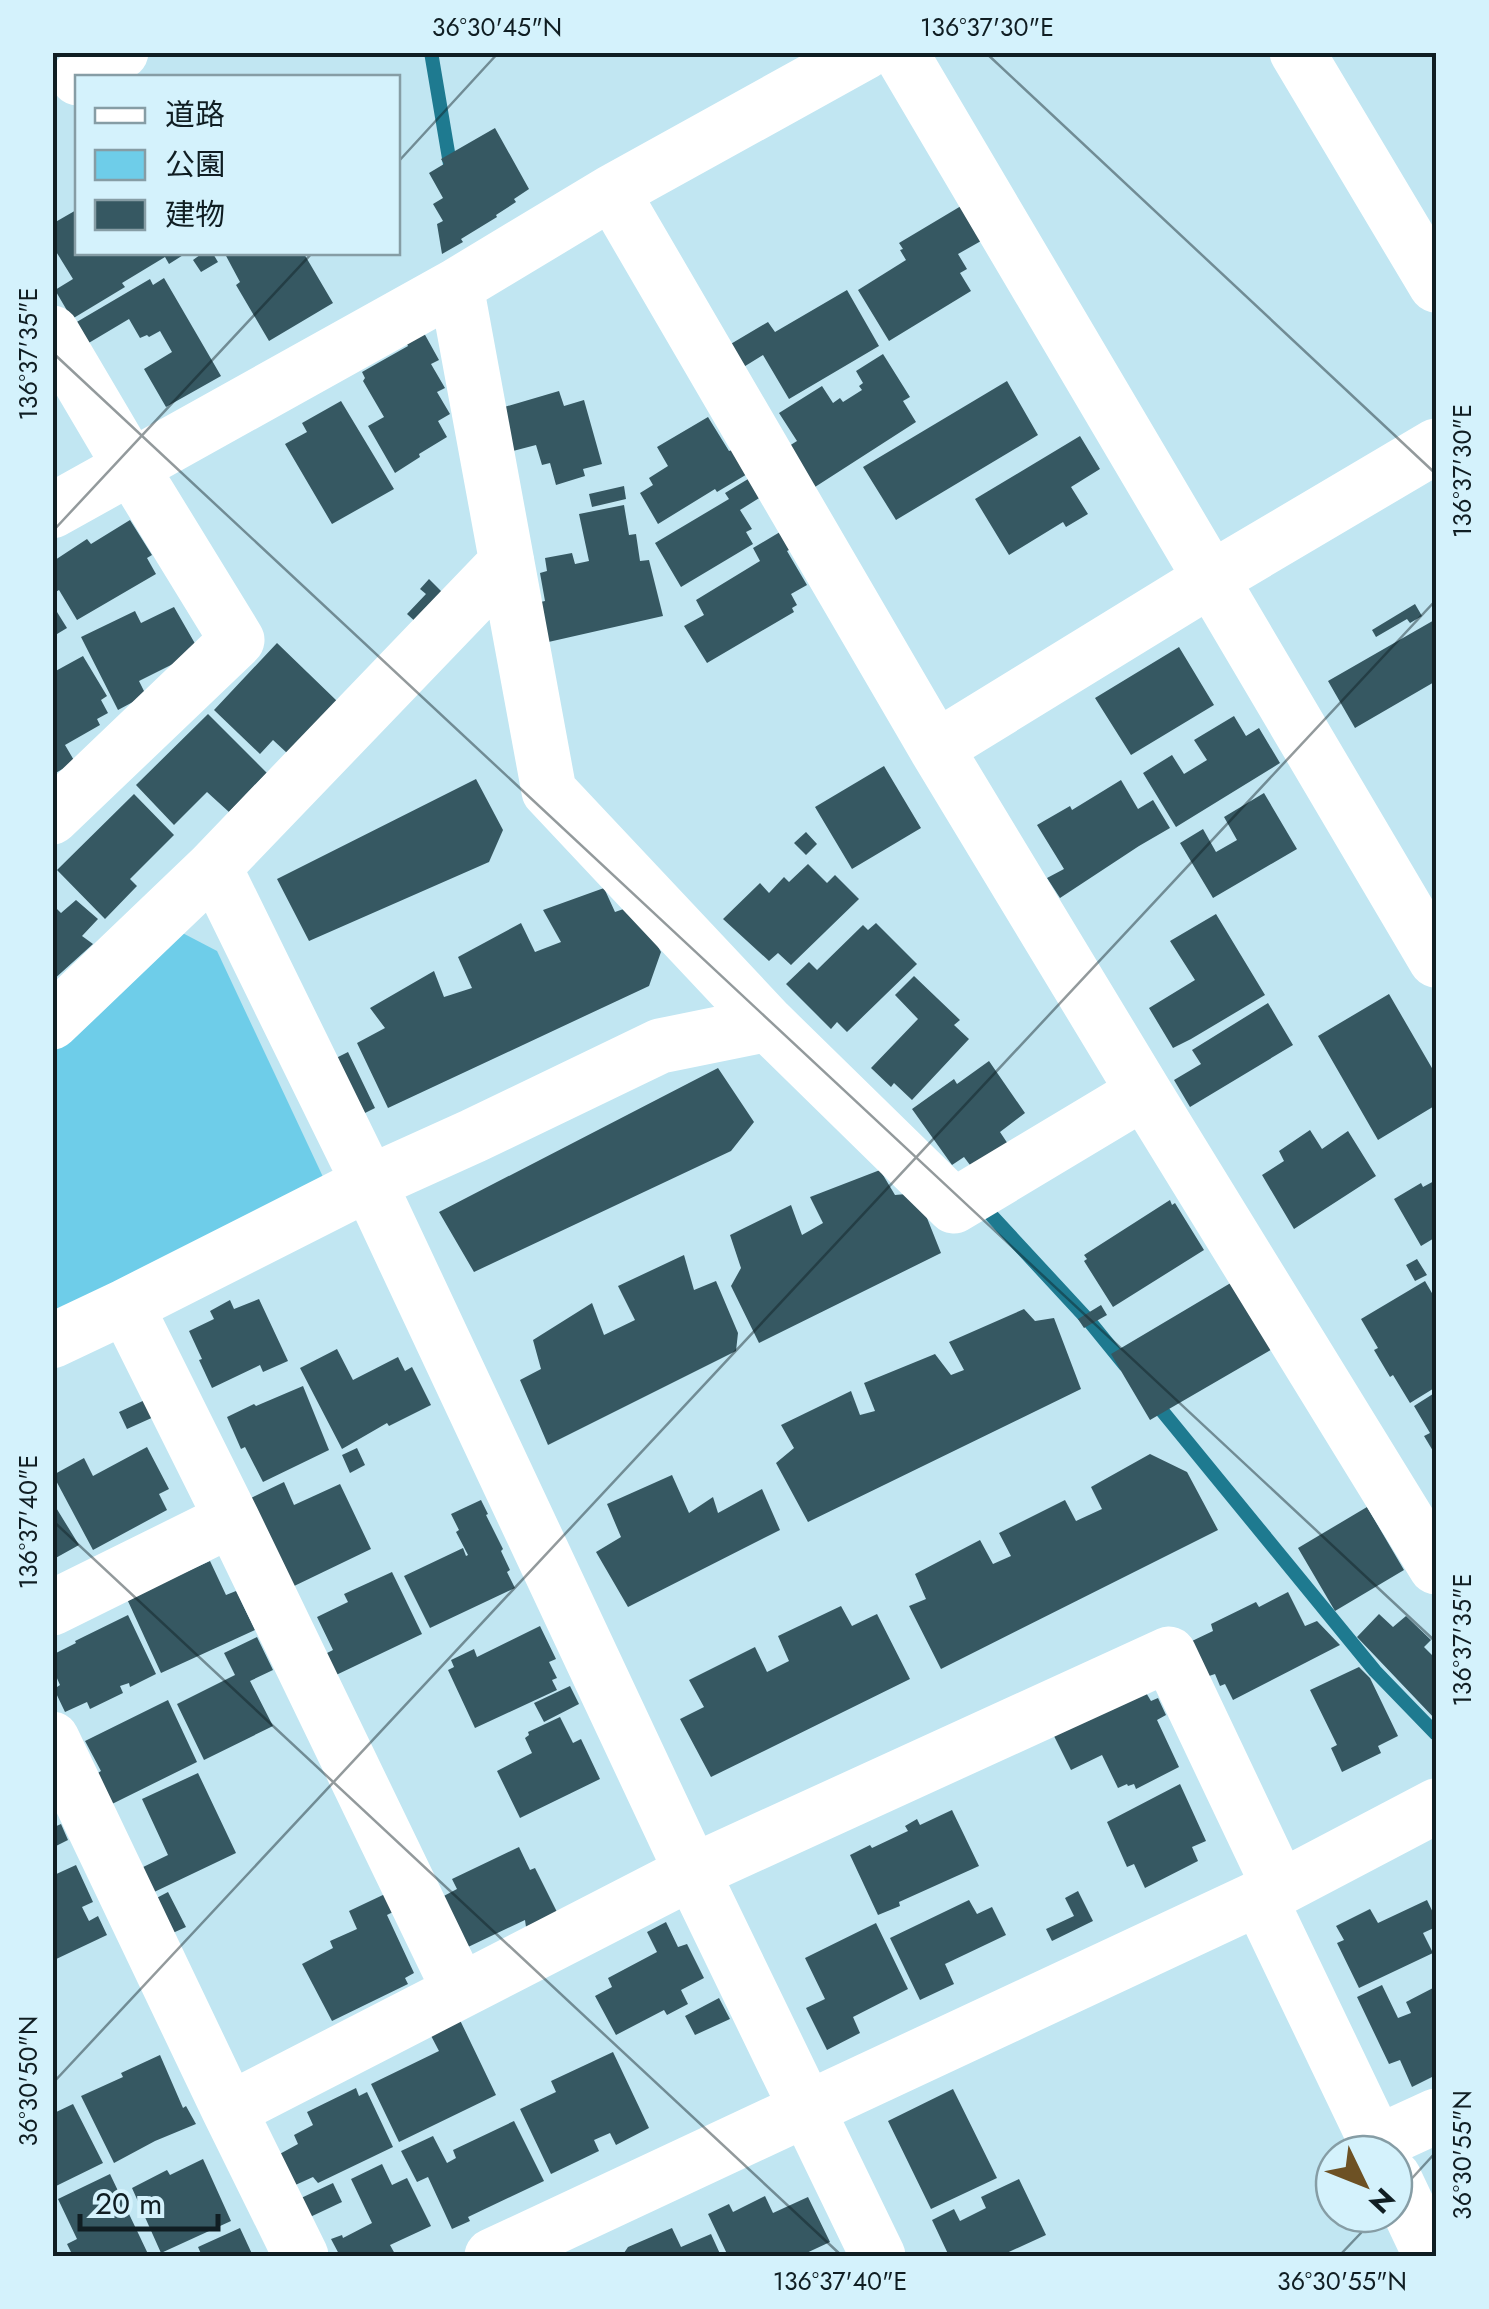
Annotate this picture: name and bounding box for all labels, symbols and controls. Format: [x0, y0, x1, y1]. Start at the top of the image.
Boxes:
text: 36°30'45"N [432, 9, 562, 45]
text: 136°37'30"E [920, 9, 1054, 45]
legend [75, 75, 400, 255]
text: 道路 [165, 93, 225, 136]
text: 公園 [165, 143, 225, 186]
text: 建物 [165, 193, 225, 236]
text: 136°37'35"E [10, 288, 46, 420]
text: 136°37'30"E [1444, 404, 1480, 538]
text: 136°37'40"E [10, 1455, 46, 1589]
text: 136°37'35"E [1444, 1574, 1480, 1706]
text: 36°30'50"N [10, 2016, 46, 2146]
text: 36°30'55"N [1444, 2090, 1480, 2220]
north arrow [1314, 2134, 1414, 2234]
scale bar [80, 2169, 218, 2231]
text: N [1359, 2179, 1404, 2223]
text: 20 m [95, 2182, 162, 2225]
text: 136°37'40"E [773, 2263, 907, 2299]
text: 36°30'55"N [1277, 2263, 1407, 2299]

